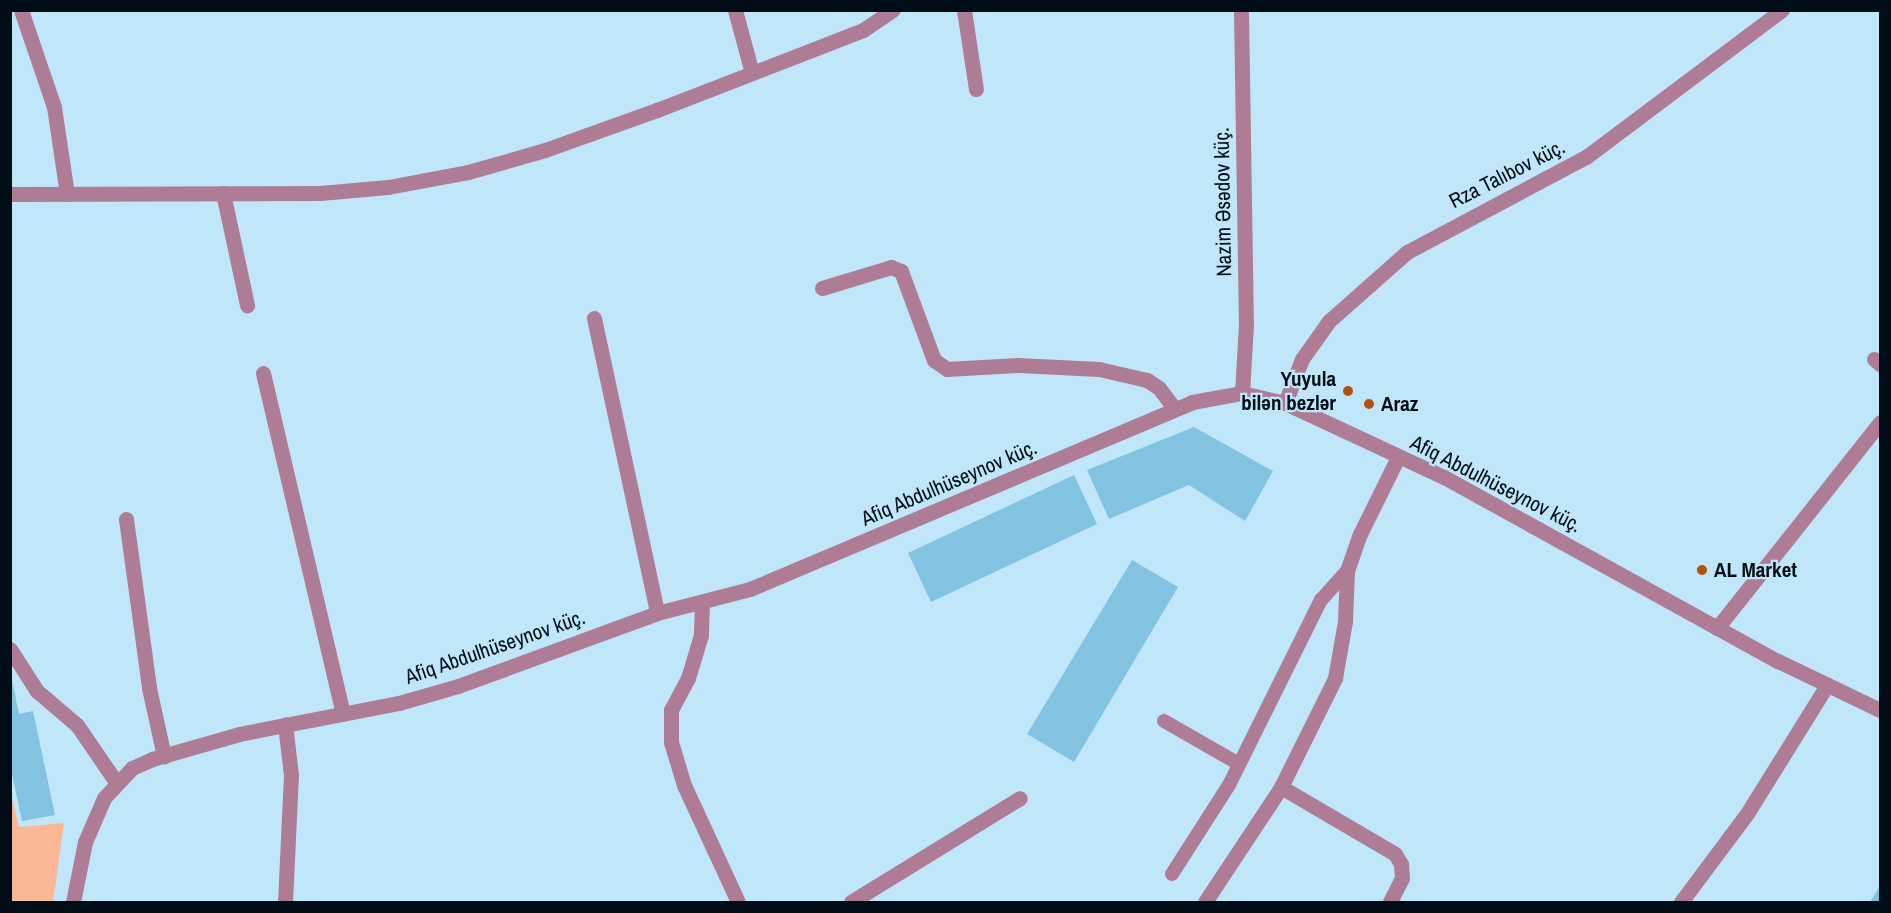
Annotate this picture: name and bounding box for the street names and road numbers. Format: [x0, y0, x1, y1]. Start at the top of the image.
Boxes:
street label: Nazim Əsədov küç. [1209, 127, 1237, 277]
street label: Rza Talıbov küç. [1445, 134, 1569, 214]
street label: Afiq Abdulhüseynov küç. [1406, 430, 1586, 538]
street label: Afiq Abdulhüseynov küç. [857, 434, 1041, 532]
street label: Afiq Abdulhüseynov küç. [401, 604, 589, 690]

